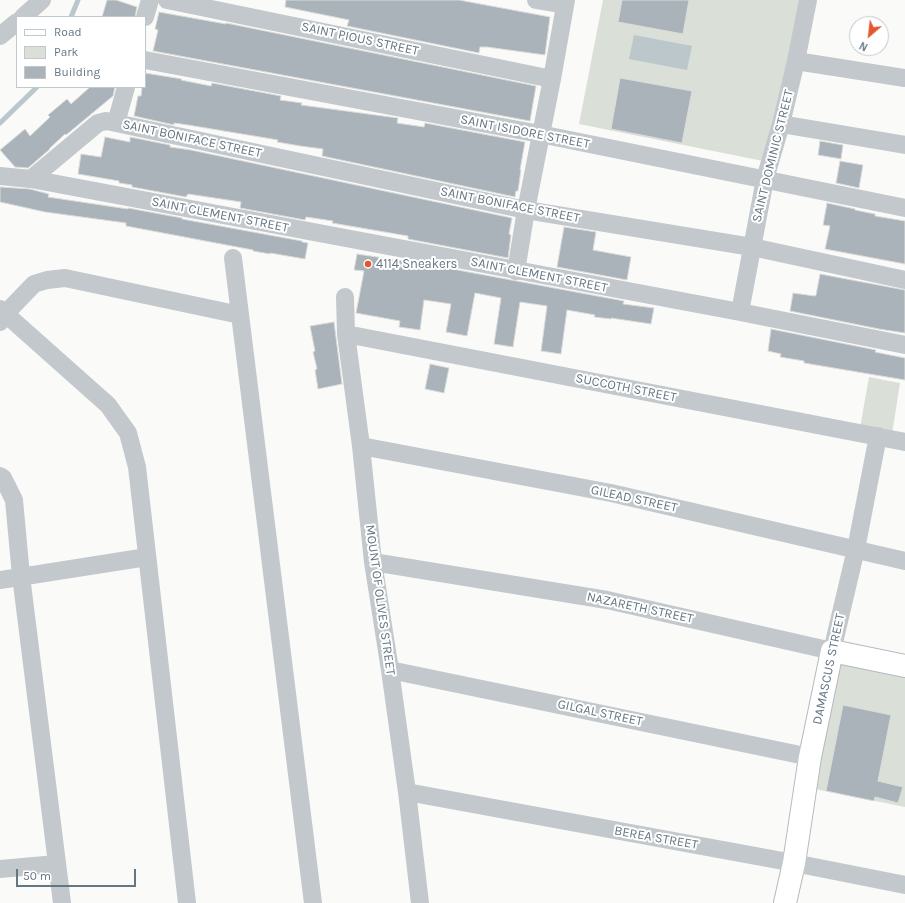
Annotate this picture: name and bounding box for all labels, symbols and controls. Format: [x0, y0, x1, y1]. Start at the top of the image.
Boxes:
legend [16, 16, 146, 88]
north arrow [849, 16, 889, 56]
street label: SAINT PIOUS STREET [300, 19, 420, 59]
text: Road [54, 25, 82, 39]
text: N [857, 39, 870, 54]
text: Park [54, 45, 78, 59]
text: Building [54, 65, 100, 79]
street label: SAINT DOMINIC STREET [749, 88, 797, 224]
street label: SAINT ISIDORE STREET [459, 112, 591, 152]
street label: SAINT BONIFACE STREET [121, 117, 263, 161]
street label: SAINT BONIFACE STREET [439, 184, 581, 226]
street label: SAINT CLEMENT STREET [150, 194, 290, 236]
street label: SAINT CLEMENT STREET [469, 254, 609, 296]
place label: 4114 Sneakers [376, 256, 457, 272]
marker: 4114 Sneakers [363, 259, 373, 269]
street label: SUCCOTH STREET [574, 371, 678, 405]
street label: GILEAD STREET [589, 482, 679, 516]
street label: MOUNT OF OLIVES STREET [362, 524, 398, 676]
street label: NAZARETH STREET [585, 589, 695, 627]
street label: DAMASCUS STREET [810, 612, 848, 726]
street label: GILGAL STREET [556, 696, 644, 730]
street label: BEREA STREET [613, 823, 699, 853]
scale bar [18, 861, 138, 887]
text: 50 m [23, 869, 51, 883]

